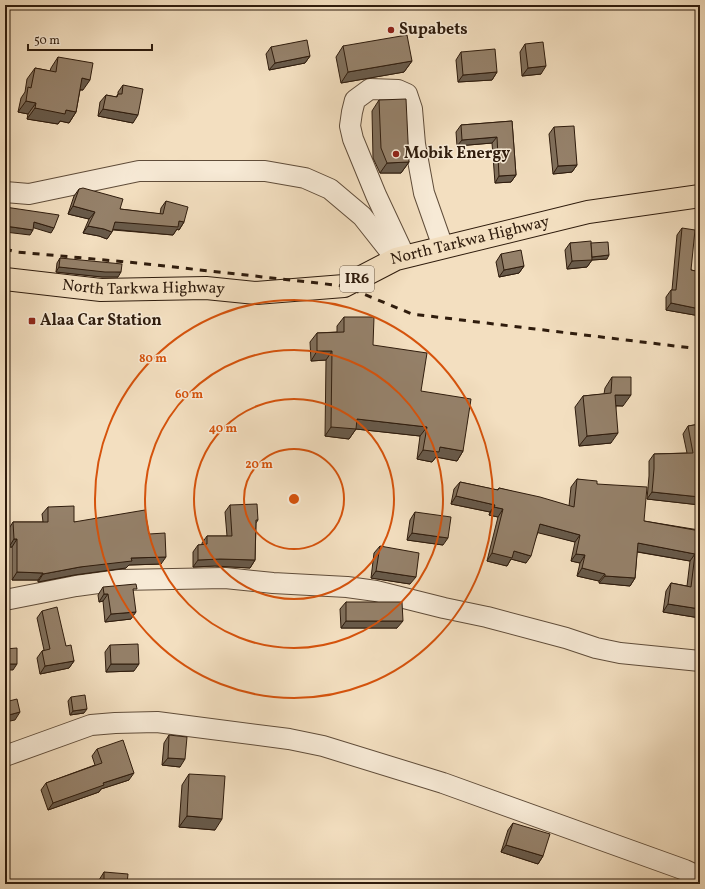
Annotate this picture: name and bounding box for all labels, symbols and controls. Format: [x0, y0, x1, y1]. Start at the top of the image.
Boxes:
place label: Supabets [399, 19, 468, 41]
marker: Supabets [386, 25, 396, 35]
scale bar [28, 26, 152, 52]
text: 50 m [34, 33, 60, 49]
place label: Mobik Energy [404, 143, 510, 165]
marker: Mobik Energy [391, 149, 401, 159]
street label: North Tarkwa Highway [388, 211, 552, 271]
road number: IR6 [340, 266, 374, 292]
street label: North Tarkwa Highway [61, 275, 226, 301]
place label: Alaa Car Station [40, 310, 162, 332]
marker: Alaa Car Station [27, 316, 37, 326]
text: 80 m [139, 351, 167, 367]
text: 60 m [175, 387, 203, 403]
text: 40 m [209, 421, 238, 437]
text: 20 m [245, 457, 273, 473]
centre of rings [287, 492, 301, 506]

